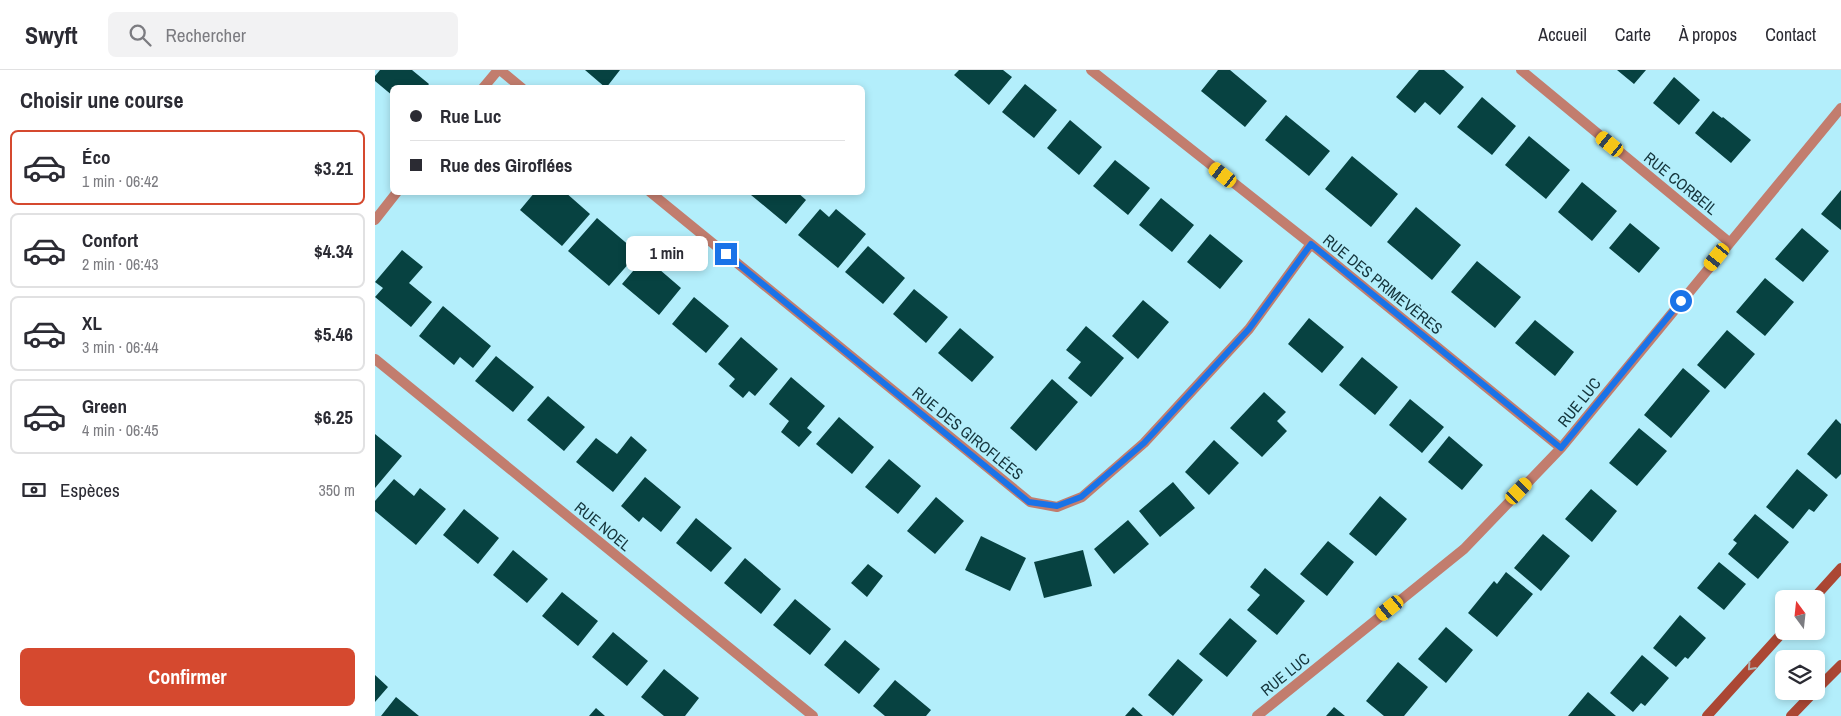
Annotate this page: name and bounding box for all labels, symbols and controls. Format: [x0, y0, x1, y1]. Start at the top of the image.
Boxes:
search box [108, 12, 458, 57]
text: Swyft [25, 19, 78, 51]
icon: search [126, 21, 154, 49]
text: Rechercher [166, 22, 246, 48]
text: Accueil [1538, 22, 1587, 47]
text: Carte [1615, 22, 1651, 47]
text: À propos [1679, 22, 1737, 47]
text: Contact [1765, 22, 1816, 47]
text: Choisir une course [20, 85, 183, 115]
text: Rue Luc [440, 103, 501, 129]
car [1593, 129, 1626, 159]
text: Éco [82, 144, 111, 170]
icon: car [22, 145, 67, 190]
street label: RUE CORBEIL [1640, 146, 1723, 220]
text: Rue des Giroflées [440, 152, 573, 178]
text: $3.21 [314, 155, 353, 181]
car [1206, 160, 1239, 190]
text: 1 min · 06:42 [82, 170, 159, 192]
text: Confort [82, 227, 138, 253]
icon: car [22, 228, 67, 273]
street label: RUE DES PRIMEVÈRES [1319, 229, 1448, 339]
callout: 1 min [626, 236, 709, 272]
text: $4.34 [314, 238, 353, 264]
car [1701, 241, 1732, 273]
text: 1 min [650, 242, 684, 264]
route end [715, 243, 737, 265]
text: 2 min · 06:43 [82, 253, 159, 275]
route start [1670, 290, 1692, 312]
text: XL [82, 310, 102, 336]
icon: car [22, 311, 67, 356]
text: $5.46 [314, 321, 353, 347]
text: 3 min · 06:44 [82, 336, 159, 358]
street label: RUE LUC [1552, 373, 1606, 431]
street label: RUE DES GIROFLÉES [908, 381, 1028, 485]
text: Green [82, 393, 127, 419]
icon: car [22, 394, 67, 439]
text: $6.25 [314, 404, 353, 430]
text: 4 min · 06:45 [82, 419, 159, 441]
car [1503, 475, 1534, 507]
icon: cash [20, 476, 48, 504]
text: Espèces [60, 477, 120, 503]
text: 350 m [319, 479, 355, 501]
street label: RUE NOEL [570, 496, 637, 556]
north arrow [1775, 590, 1825, 640]
map controls [1775, 590, 1825, 700]
car [1373, 593, 1406, 623]
street label: RUE LUC [1256, 647, 1314, 701]
button: Confirmer [20, 648, 355, 706]
button: layers [1775, 650, 1825, 700]
one-way arrow [1748, 662, 1757, 671]

